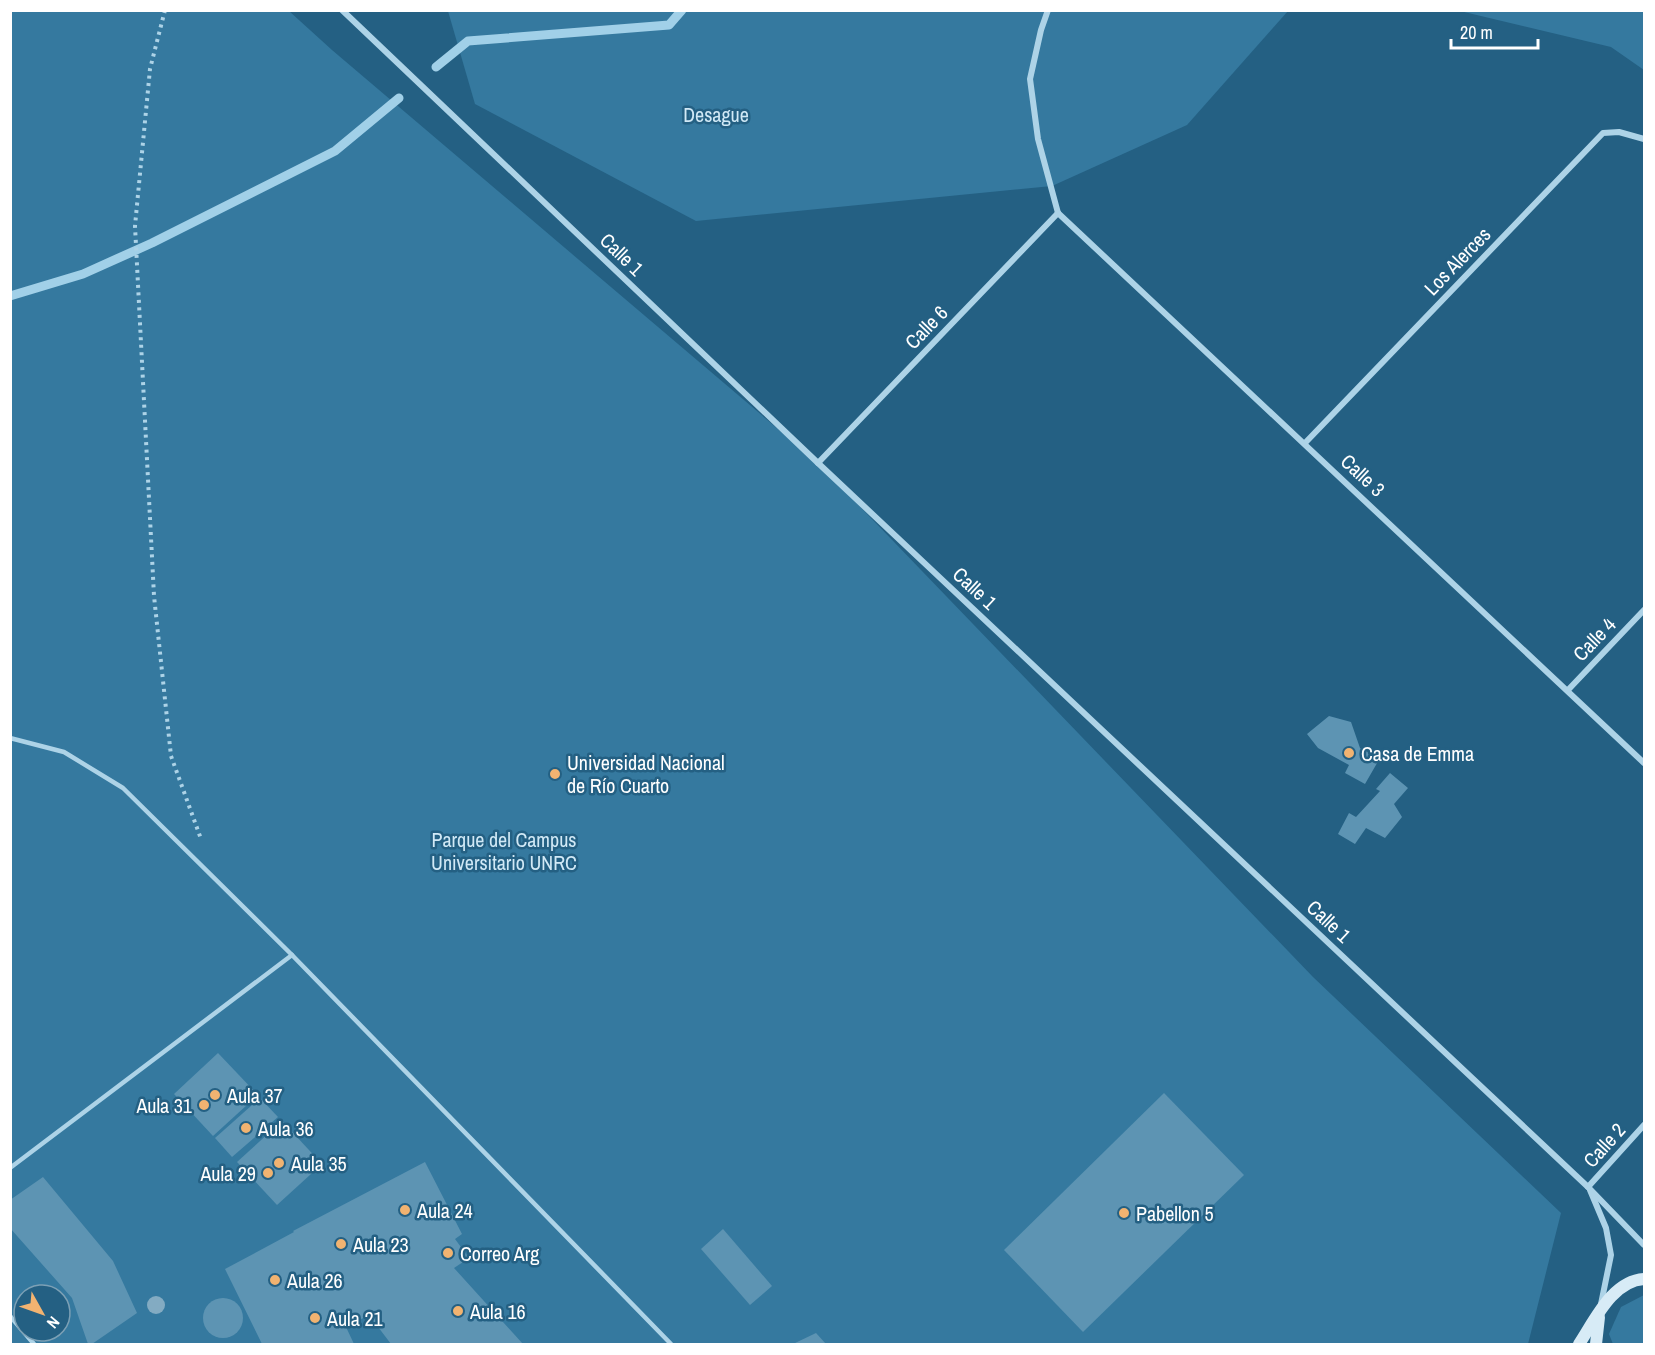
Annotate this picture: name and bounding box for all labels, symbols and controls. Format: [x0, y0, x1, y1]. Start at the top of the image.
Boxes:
scale bar [1451, 12, 1538, 50]
text: 20 m [1460, 20, 1493, 45]
park label: Desague [683, 101, 749, 128]
street label: Los Alerces [1418, 221, 1496, 301]
street label: Calle 1 [594, 227, 650, 281]
street label: Calle 6 [899, 299, 953, 355]
street label: Calle 3 [1335, 448, 1391, 502]
street label: Calle 1 [947, 561, 1003, 615]
street label: Calle 4 [1567, 611, 1621, 667]
place label: Casa de Emma [1361, 740, 1474, 767]
marker: Casa de Emma [1342, 746, 1356, 760]
place label: Universidad Nacional de Río Cuarto [567, 749, 725, 799]
marker: Universidad Nacional de Río Cuarto [548, 767, 562, 781]
park label: Parque del Campus Universitario UNRC [431, 826, 577, 876]
street label: Calle 1 [1301, 894, 1357, 948]
place label: Aula 37 [226, 1082, 283, 1109]
marker: Aula 37 [208, 1088, 222, 1102]
place label: Aula 31 [135, 1092, 192, 1119]
marker: Aula 31 [197, 1098, 211, 1112]
place label: Aula 36 [257, 1115, 314, 1142]
street label: Calle 2 [1577, 1117, 1631, 1173]
marker: Aula 36 [239, 1121, 253, 1135]
place label: Aula 35 [290, 1150, 347, 1177]
marker: Aula 35 [272, 1156, 286, 1170]
place label: Aula 29 [199, 1160, 256, 1187]
marker: Aula 29 [261, 1166, 275, 1180]
place label: Aula 24 [416, 1197, 473, 1224]
place label: Pabellon 5 [1136, 1200, 1214, 1227]
marker: Aula 24 [398, 1203, 412, 1217]
marker: Pabellon 5 [1117, 1206, 1131, 1220]
place label: Aula 23 [352, 1231, 409, 1258]
marker: Aula 23 [334, 1237, 348, 1251]
place label: Correo Arg [460, 1240, 539, 1267]
marker: Correo Arg [441, 1246, 455, 1260]
place label: Aula 26 [286, 1267, 343, 1294]
marker: Aula 26 [268, 1273, 282, 1287]
north arrow [12, 1283, 72, 1343]
place label: Aula 16 [469, 1298, 526, 1325]
marker: Aula 16 [451, 1304, 465, 1318]
place label: Aula 21 [326, 1305, 383, 1332]
marker: Aula 21 [308, 1311, 322, 1325]
text: N [42, 1312, 65, 1333]

